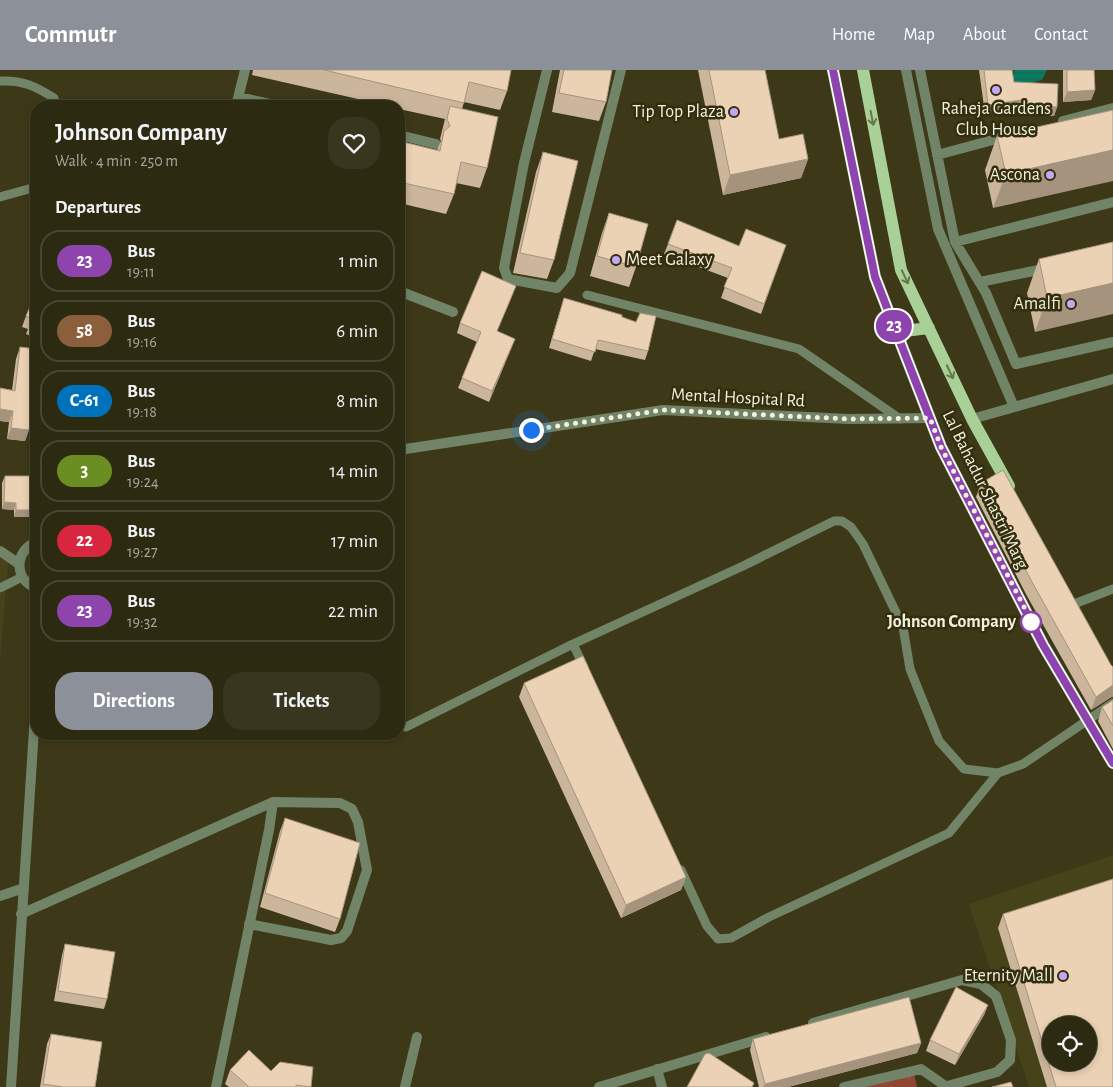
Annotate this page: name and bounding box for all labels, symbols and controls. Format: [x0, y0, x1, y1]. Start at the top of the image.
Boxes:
text: Commutr [25, 23, 116, 47]
text: Home [832, 26, 875, 44]
text: Map [903, 26, 935, 44]
text: About [963, 26, 1006, 44]
text: Contact [1034, 26, 1088, 44]
marker: Raheja Gardens Club House [990, 84, 1002, 96]
place label: Raheja Gardens Club House [941, 100, 1051, 139]
place label: Tip Top Plaza [632, 103, 724, 121]
marker: Tip Top Plaza [728, 106, 740, 118]
one-way arrow [868, 109, 877, 125]
button: heart [328, 117, 380, 169]
text: Johnson Company [55, 121, 227, 145]
text: Walk · 4 min · 250 m [55, 153, 178, 169]
place label: Ascona [990, 166, 1040, 184]
marker: Ascona [1044, 169, 1056, 181]
text: Departures [55, 198, 141, 217]
text: Bus [127, 242, 155, 261]
place label: Meet Galaxy [626, 251, 713, 269]
text: 23 [76, 252, 93, 270]
text: 1 min [339, 252, 378, 271]
marker: Meet Galaxy [610, 254, 622, 266]
text: 19:11 [127, 264, 155, 280]
one-way arrow [900, 269, 910, 284]
place label: Amalfi [1014, 295, 1061, 313]
marker: Amalfi [1065, 298, 1077, 310]
line badge: 23 [872, 310, 916, 342]
text: Bus [127, 312, 155, 331]
text: 23 [886, 317, 902, 335]
text: 58 [76, 322, 93, 340]
text: 6 min [336, 322, 378, 341]
text: 19:16 [127, 334, 157, 350]
one-way arrow [946, 364, 955, 379]
text: Bus [127, 382, 155, 401]
street label: Mental Hospital Rd [671, 386, 805, 410]
text: C-61 [70, 392, 99, 410]
text: 8 min [336, 392, 378, 411]
text: 19:18 [127, 404, 157, 420]
street label: Lal Bahadur Shastri Marg [939, 408, 1031, 572]
your location [519, 418, 544, 443]
text: Bus [127, 452, 155, 471]
text: 3 [81, 462, 88, 480]
text: 14 min [330, 462, 378, 481]
text: 19:24 [127, 474, 159, 490]
text: Bus [127, 522, 155, 541]
text: 22 [76, 532, 93, 550]
text: 17 min [331, 532, 378, 551]
text: 19:27 [127, 544, 158, 560]
text: Bus [127, 592, 155, 611]
text: 23 [76, 602, 93, 620]
text: 22 min [328, 602, 378, 621]
marker: Johnson Company [1020, 611, 1042, 633]
place label: Johnson Company [887, 613, 1017, 631]
text: 19:32 [127, 614, 158, 630]
button: Directions [55, 672, 213, 730]
button: Tickets [223, 672, 380, 730]
place label: Eternity Mall [964, 967, 1053, 985]
marker: Eternity Mall [1057, 970, 1069, 982]
map controls [1042, 1016, 1097, 1071]
button: locate [1042, 1016, 1097, 1071]

